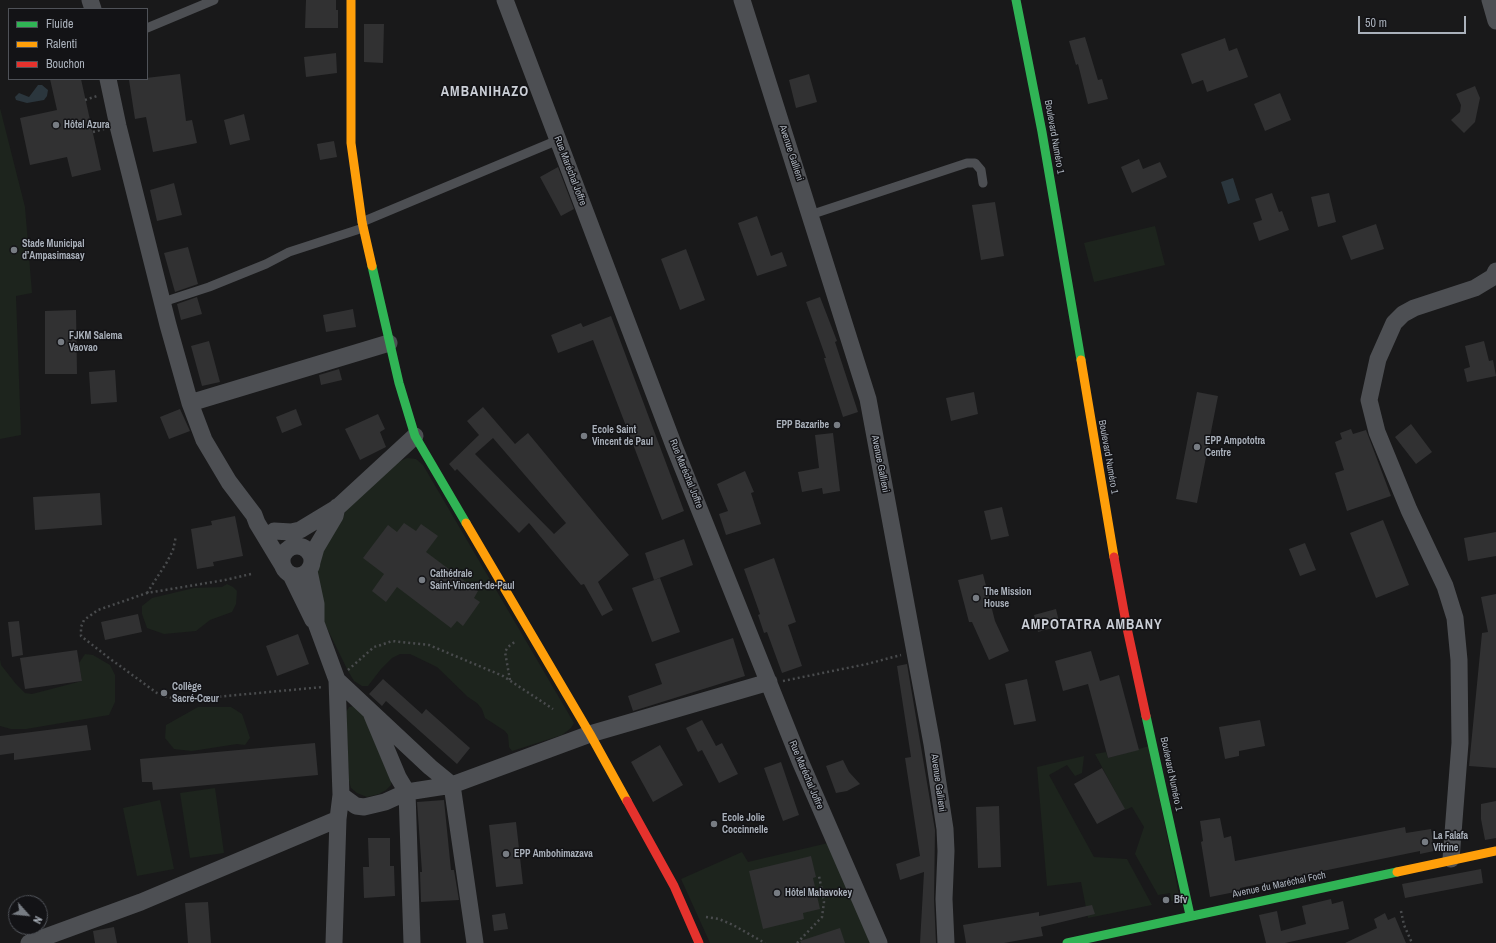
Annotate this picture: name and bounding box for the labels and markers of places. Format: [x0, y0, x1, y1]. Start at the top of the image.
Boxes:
place label: Hôtel Azura [64, 119, 110, 131]
marker: Hôtel Azura [51, 120, 61, 130]
place label: Stade Municipal d’Ampasimasay [22, 238, 84, 262]
marker: Stade Municipal d’Ampasimasay [9, 245, 19, 255]
place label: FJKM Salema Vaovao [69, 330, 122, 354]
marker: FJKM Salema Vaovao [56, 337, 66, 347]
place label: EPP Bazaribe [776, 419, 829, 431]
marker: EPP Bazaribe [832, 420, 842, 430]
place label: Ecole Saint Vincent de Paul [592, 424, 653, 448]
marker: Ecole Saint Vincent de Paul [579, 431, 589, 441]
place label: EPP Ampototra Centre [1205, 435, 1265, 458]
marker: EPP Ampototra Centre [1192, 442, 1202, 452]
place label: Cathédrale Saint-Vincent-de-Paul [430, 568, 515, 592]
marker: Cathédrale Saint-Vincent-de-Paul [417, 575, 427, 585]
place label: The Mission House [984, 586, 1031, 610]
marker: The Mission House [971, 593, 981, 603]
place label: Collège Sacré-Cœur [172, 681, 219, 704]
marker: Collège Sacré-Cœur [159, 688, 169, 698]
place label: Ecole Jolie Coccinnelle [722, 812, 768, 836]
marker: Ecole Jolie Coccinnelle [709, 819, 719, 829]
place label: La Falafa Vitrine [1433, 830, 1468, 854]
marker: La Falafa Vitrine [1420, 837, 1430, 847]
place label: EPP Ambohimazava [514, 848, 593, 860]
marker: EPP Ambohimazava [501, 849, 511, 859]
place label: Hôtel Mahavokey [785, 887, 852, 899]
marker: Hôtel Mahavokey [772, 888, 782, 898]
place label: Bfv [1174, 894, 1187, 906]
marker: Bfv [1161, 895, 1171, 905]

